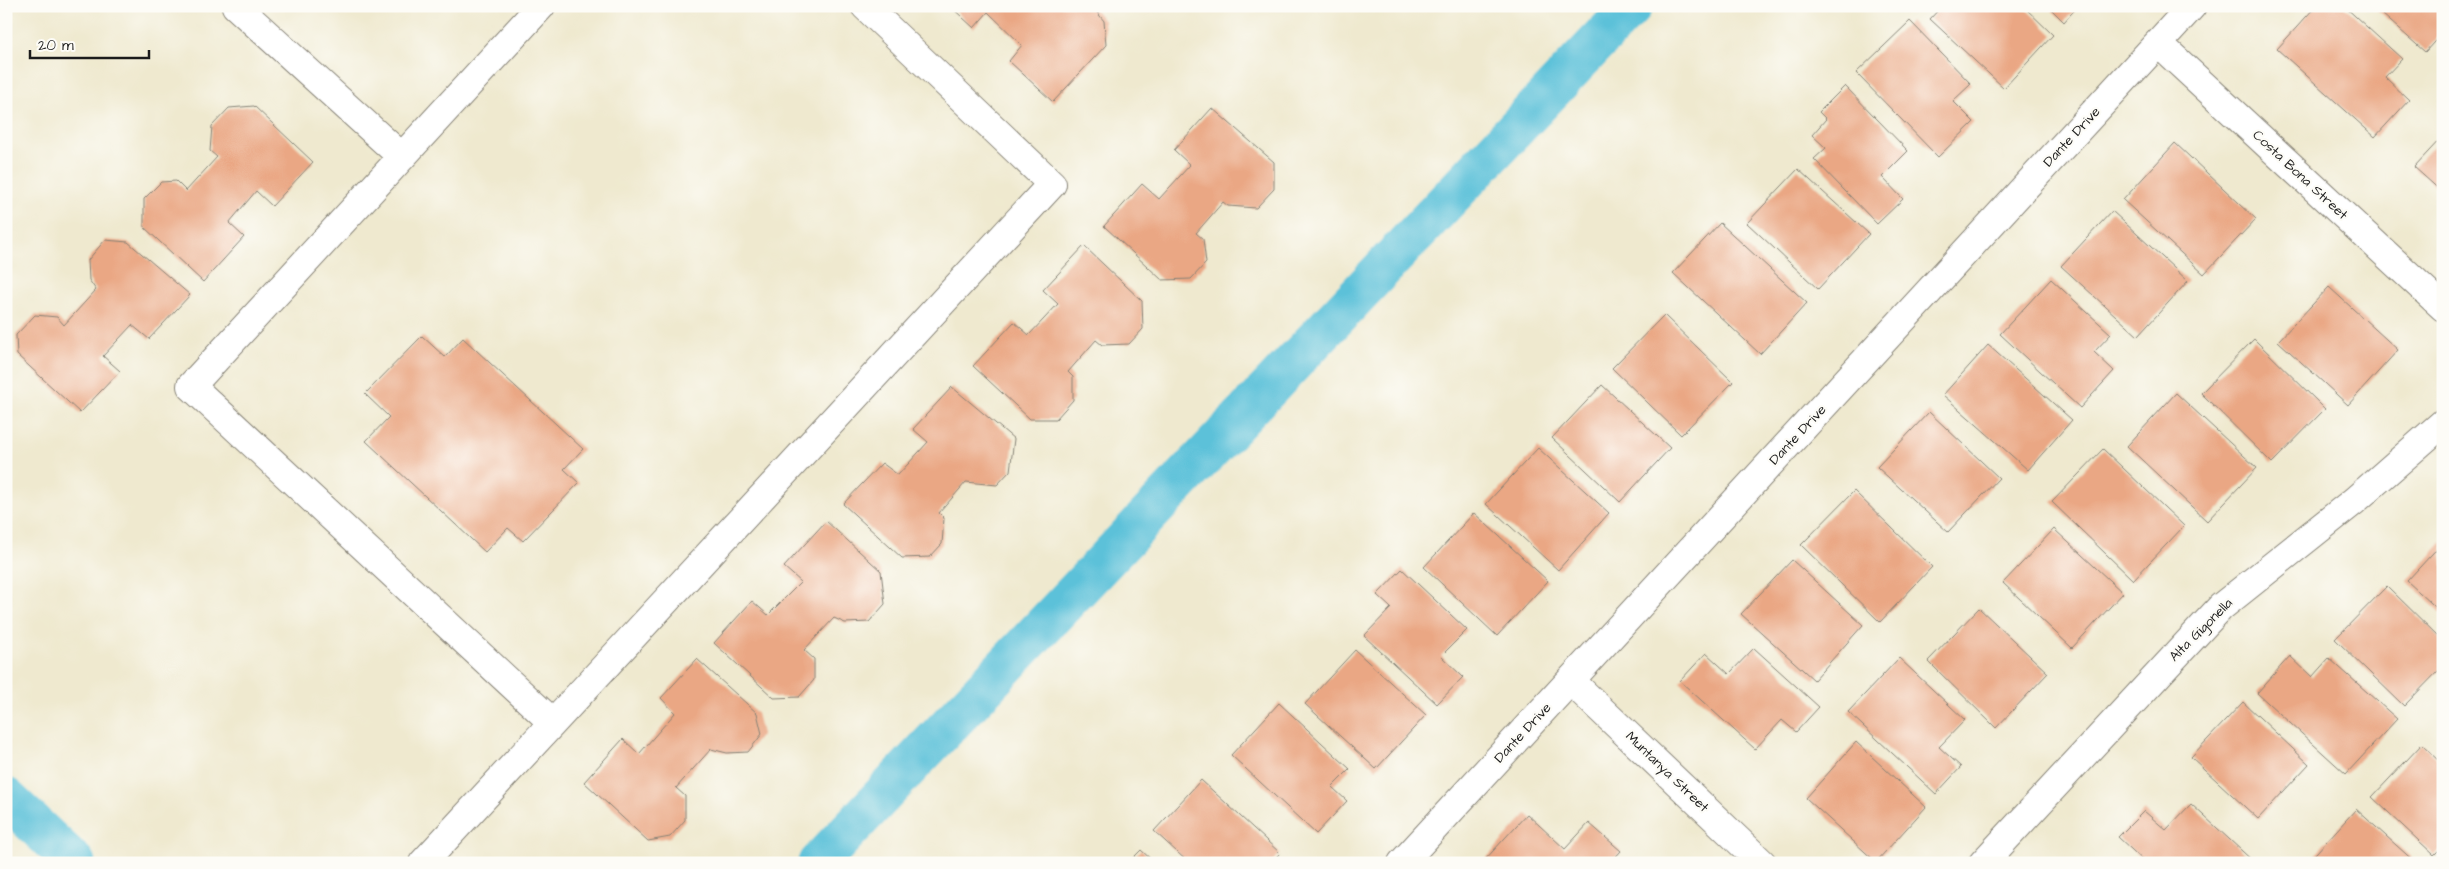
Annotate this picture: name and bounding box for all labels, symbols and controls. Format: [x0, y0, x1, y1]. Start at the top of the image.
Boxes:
scale bar [30, 28, 149, 60]
text: 20 m [38, 35, 74, 56]
street label: Dante Drive [2039, 102, 2105, 172]
street label: Costa Bona Street [2248, 125, 2352, 225]
street label: Dante Drive [1765, 400, 1831, 470]
street label: Alta Gigonella [2165, 594, 2237, 666]
street label: Dante Drive [1490, 698, 1556, 768]
street label: Muntanya Street [1621, 727, 1713, 817]

